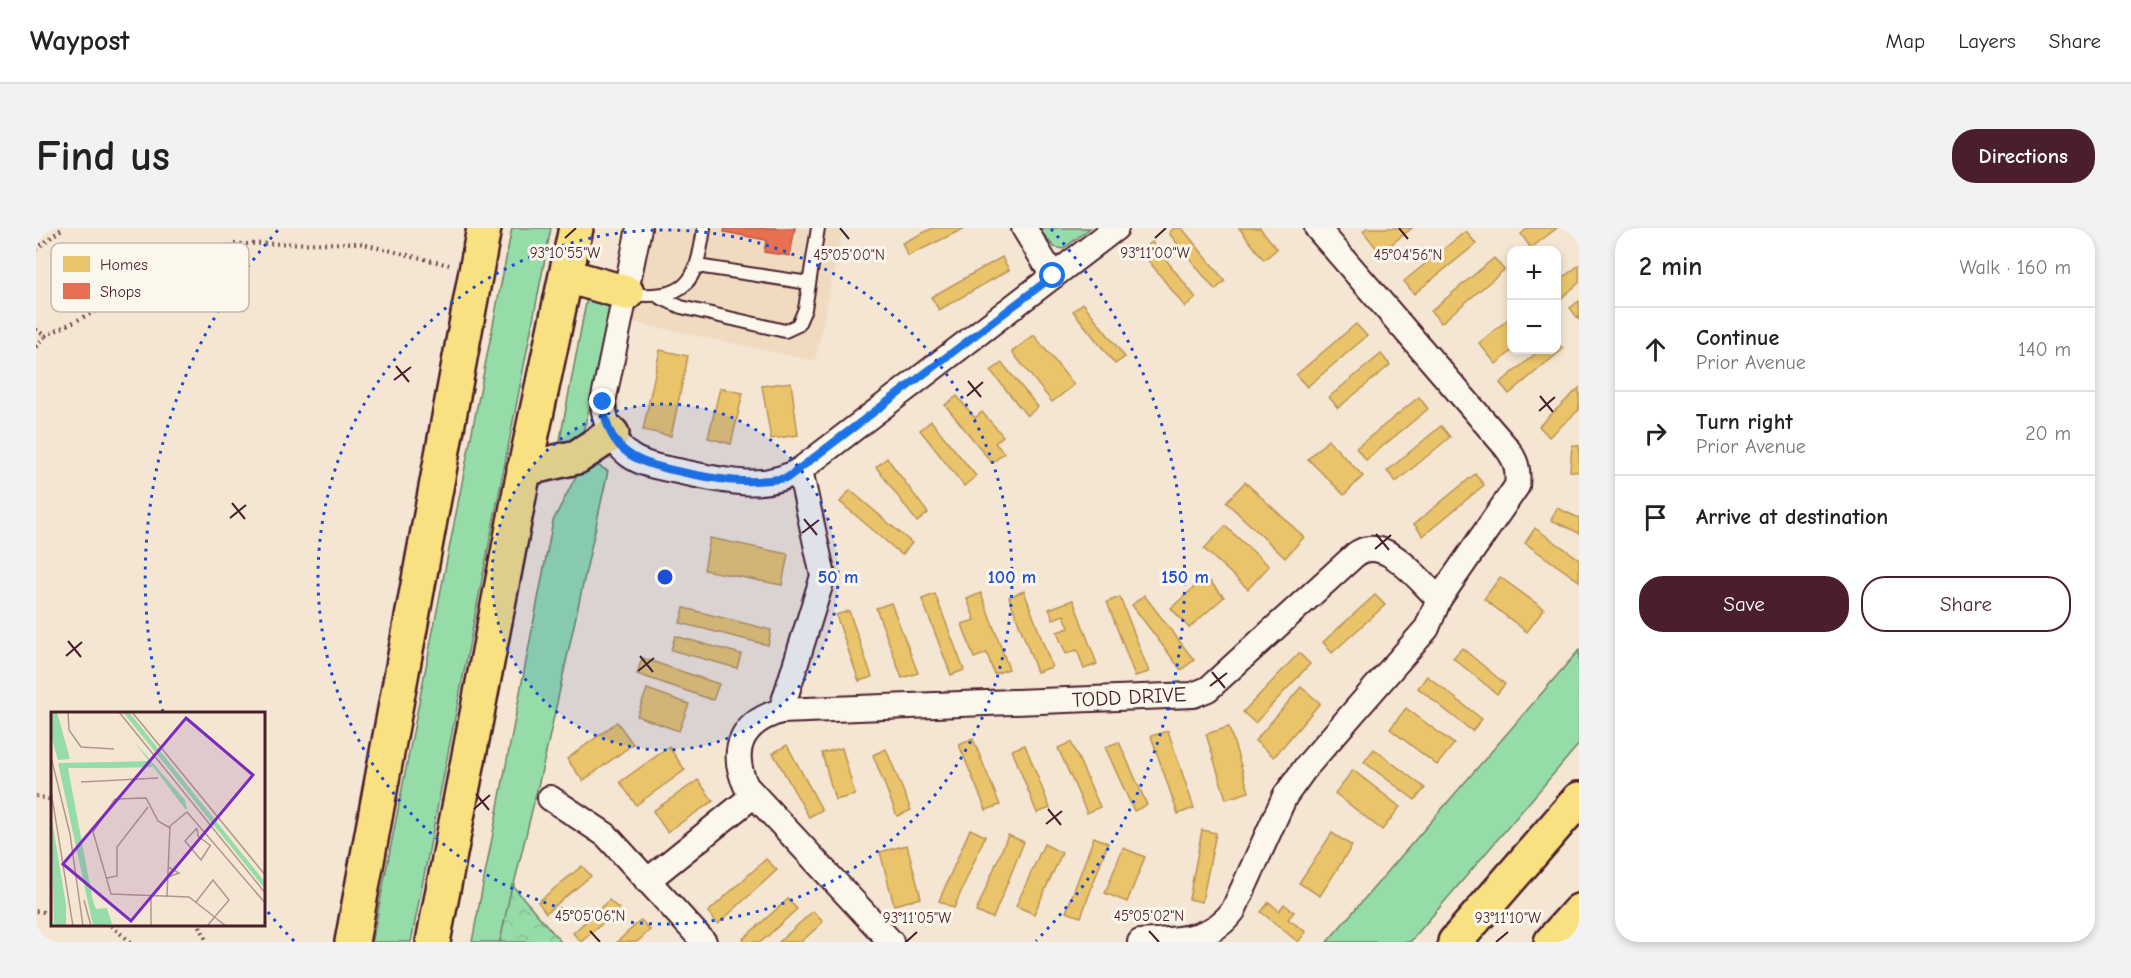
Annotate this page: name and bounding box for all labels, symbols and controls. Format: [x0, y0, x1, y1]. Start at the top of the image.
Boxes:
text: Waypost [30, 25, 130, 57]
text: Map [1886, 29, 1925, 53]
text: Layers [1958, 29, 2016, 53]
text: Share [2049, 29, 2101, 53]
button: Directions [1952, 129, 2095, 183]
text: Find us [36, 132, 170, 181]
legend [51, 243, 249, 312]
text: 93°10'55"W [530, 244, 600, 262]
text: 93°11'00"W [1120, 244, 1190, 262]
text: 45°05'00"N [813, 246, 885, 264]
text: 45°04'56"N [1374, 246, 1442, 264]
map controls [1507, 246, 1561, 354]
button: + [1507, 246, 1561, 300]
text: 2 min [1639, 252, 1702, 282]
text: Homes [100, 256, 148, 274]
text: Walk · 160 m [1960, 256, 2071, 279]
route start [1039, 262, 1065, 288]
text: Shops [100, 283, 141, 301]
button: − [1507, 300, 1561, 354]
text: Continue [1696, 325, 1779, 351]
icon: ahead [1639, 333, 1672, 366]
text: 140 m [2018, 338, 2071, 361]
text: Prior Avenue [1696, 351, 1806, 374]
route end [589, 388, 615, 414]
text: Turn right [1696, 409, 1793, 435]
icon: right [1639, 417, 1672, 450]
text: 20 m [2025, 422, 2071, 445]
text: Prior Avenue [1696, 435, 1806, 458]
icon: arrive [1639, 501, 1672, 534]
text: Arrive at destination [1696, 504, 1888, 530]
centre of rings [655, 567, 675, 587]
text: 50 m [818, 567, 858, 588]
text: 100 m [988, 567, 1036, 588]
text: 150 m [1161, 567, 1209, 588]
button: Save [1639, 576, 1849, 632]
button: Share [1861, 576, 2071, 632]
street label: TODD DRIVE [1071, 682, 1187, 712]
inset map [51, 712, 266, 927]
text: 45°05'06"N [555, 907, 625, 925]
text: 45°05'02"N [1114, 907, 1184, 925]
text: 93°11'05"W [883, 909, 951, 927]
text: 93°11'10"W [1475, 909, 1541, 927]

